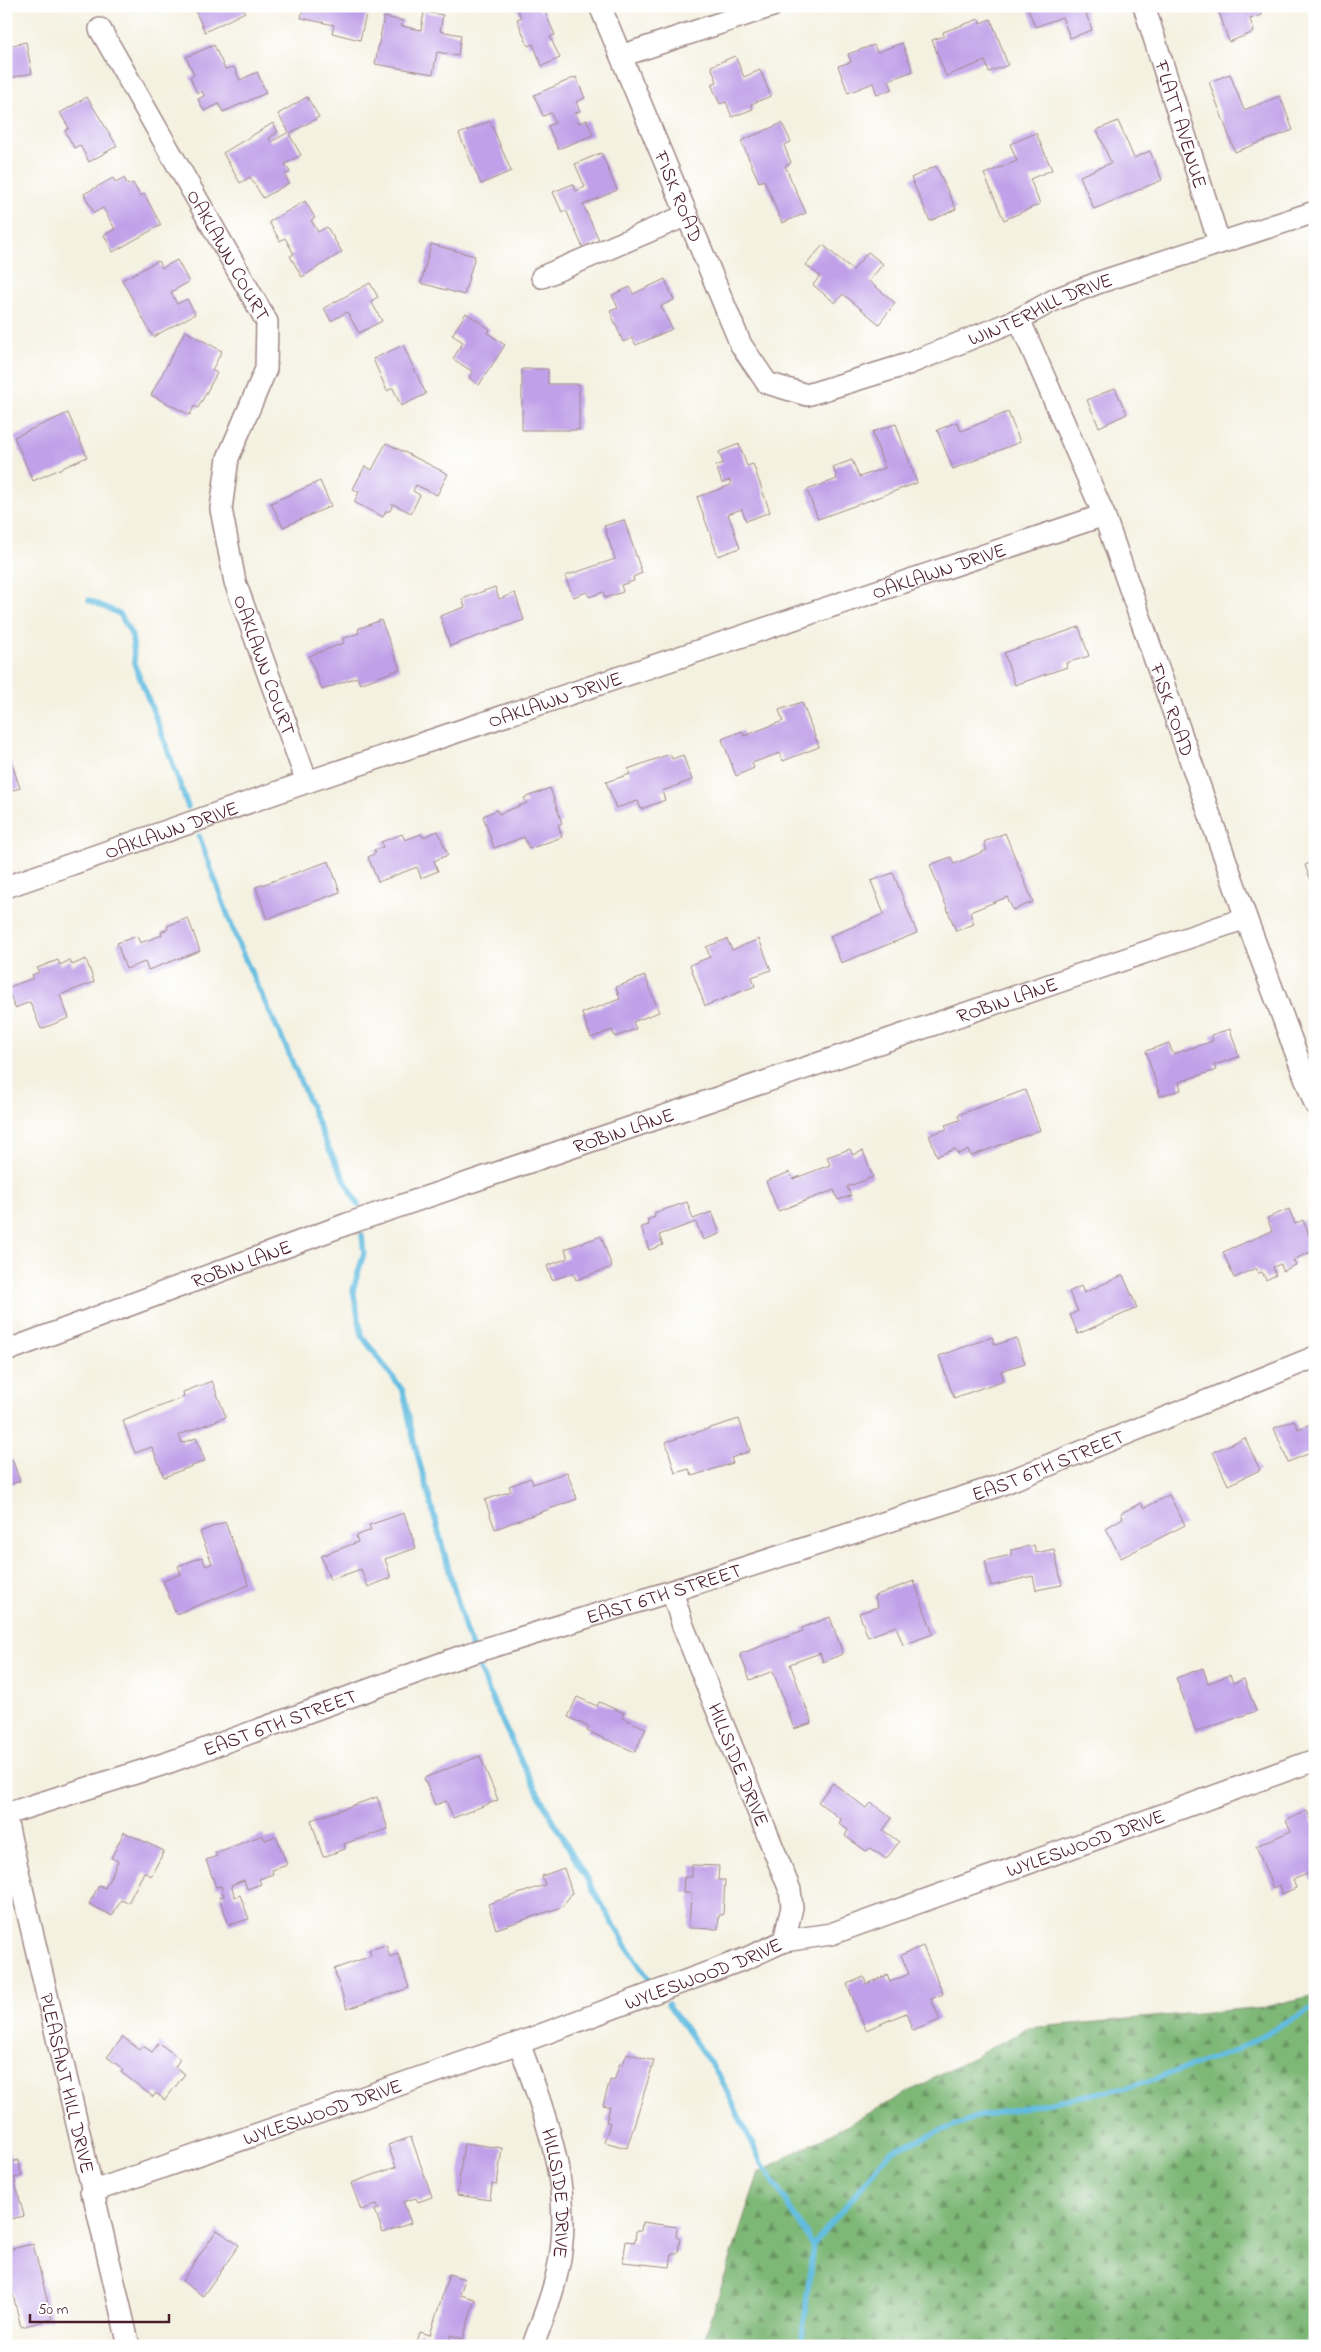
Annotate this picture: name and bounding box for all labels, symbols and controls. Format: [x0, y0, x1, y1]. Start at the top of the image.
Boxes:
street label: FLATT AVENUE [1145, 56, 1213, 193]
street label: FISK ROAD [644, 146, 709, 247]
street label: OAKLAWN COURT [177, 185, 276, 327]
street label: WINTERHILL DRIVE [964, 267, 1117, 355]
street label: OAKLAWN DRIVE [869, 537, 1010, 609]
street label: OAKLAWN COURT [224, 591, 301, 740]
street label: FISK ROAD [1140, 659, 1200, 761]
street label: OAKLAWN DRIVE [485, 665, 626, 737]
street label: OAKLAWN DRIVE [101, 795, 243, 868]
street label: ROBIN LANE [953, 971, 1062, 1032]
street label: ROBIN LANE [570, 1102, 679, 1163]
street label: ROBIN LANE [188, 1234, 296, 1298]
street label: EAST 6TH STREET [969, 1424, 1129, 1510]
street label: EAST 6TH STREET [583, 1557, 746, 1634]
street label: EAST 6TH STREET [200, 1683, 362, 1766]
street label: HILLSIDE DRIVE [699, 1699, 775, 1832]
street label: WYLESWOOD DRIVE [1003, 1803, 1169, 1887]
street label: WYLESWOOD DRIVE [621, 1932, 787, 2019]
street label: PLEASANT HILL DRIVE [30, 1990, 100, 2177]
street label: WYLESWOOD DRIVE [240, 2073, 407, 2155]
street label: HILLSIDE DRIVE [532, 2125, 575, 2260]
scale bar [30, 2292, 169, 2324]
text: 50 m [38, 2299, 69, 2321]

